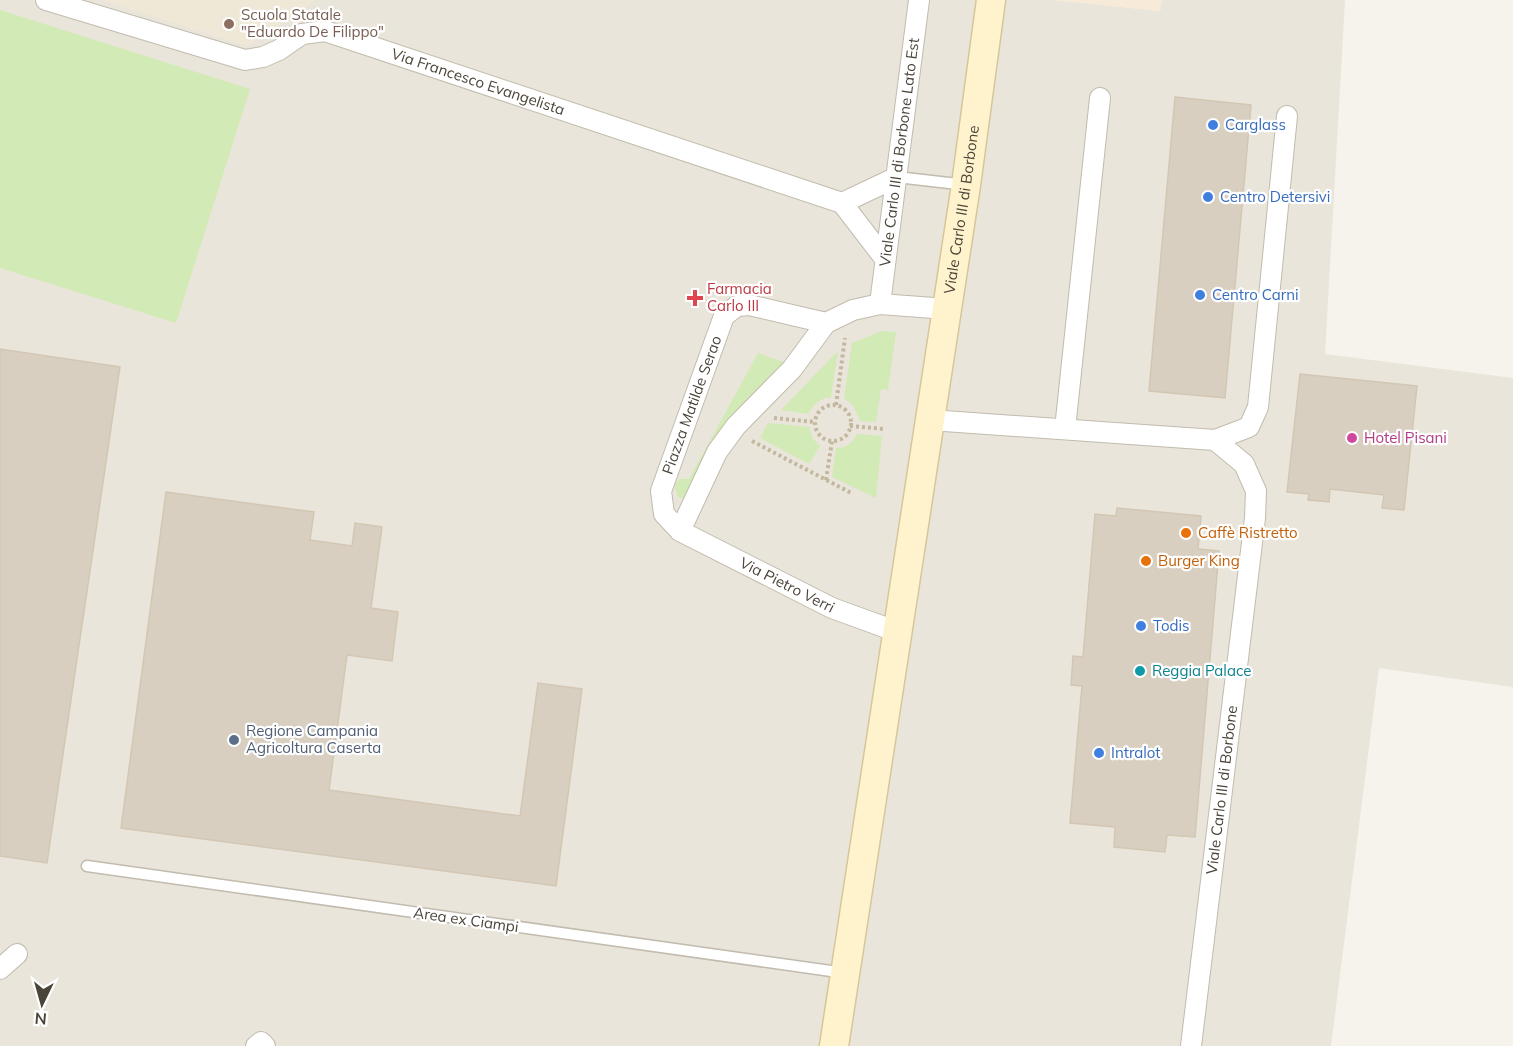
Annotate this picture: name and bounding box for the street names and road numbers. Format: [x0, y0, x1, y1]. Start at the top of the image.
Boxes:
street label: Viale Carlo III di Borbone Lato Est [875, 37, 923, 268]
street label: Via Francesco Evangelista [389, 44, 567, 119]
street label: Viale Carlo III di Borbone [939, 124, 983, 295]
street label: Piazza Matilde Serao [658, 333, 726, 477]
street label: Via Pietro Verri [737, 553, 838, 617]
street label: Viale Carlo III di Borbone [1202, 704, 1241, 875]
street label: Area ex Ciampi [412, 903, 520, 936]

